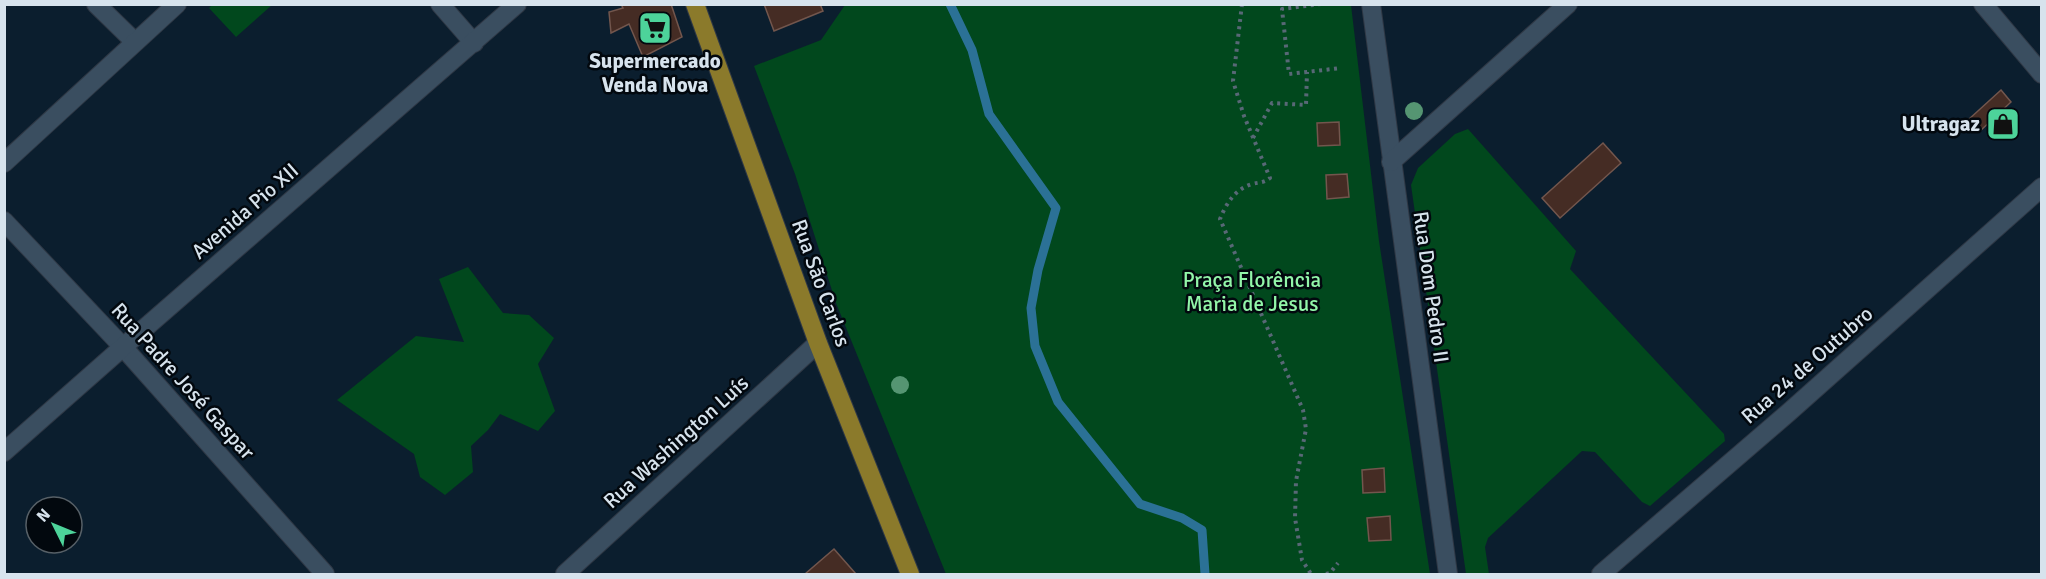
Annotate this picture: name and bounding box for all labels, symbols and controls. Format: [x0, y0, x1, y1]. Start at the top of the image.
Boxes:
supermarket icon: Supermercado Venda Nova [637, 10, 673, 46]
place label: Supermercado Venda Nova [589, 48, 721, 98]
shop icon: Ultragaz [1985, 106, 2021, 142]
place label: Ultragaz [1901, 111, 1980, 137]
street label: Avenida Pio XII [186, 157, 304, 265]
street label: Rua Dom Pedro II [1407, 209, 1455, 365]
street label: Rua São Carlos [786, 216, 856, 350]
park label: Praça Florência Maria de Jesus [1183, 267, 1321, 317]
street label: Rua Padre José Gaspar [106, 297, 260, 465]
street label: Rua 24 de Outubro [1736, 301, 1878, 429]
street label: Rua Washington Luís [598, 370, 754, 514]
north arrow [24, 495, 84, 555]
text: N [33, 505, 55, 526]

